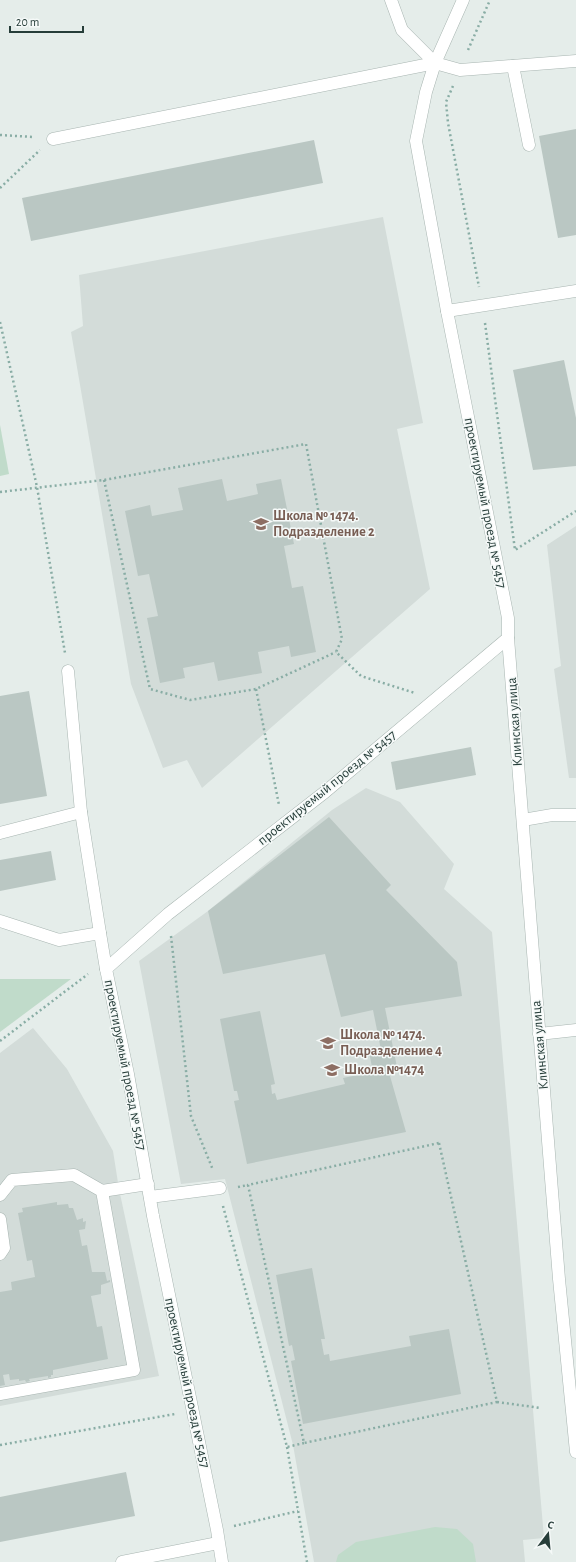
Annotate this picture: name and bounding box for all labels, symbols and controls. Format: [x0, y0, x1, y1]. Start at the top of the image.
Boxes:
scale bar [10, 8, 83, 34]
text: 20 m [16, 16, 39, 28]
street label: проектируемый проезд № 5457 [462, 416, 508, 590]
place label: Школа № 1474. Подразделение 2 [273, 509, 375, 539]
school or university icon: Школа № 1474. Подразделение 2 [252, 515, 270, 533]
street label: Клинская улица [505, 676, 525, 767]
street label: проектируемый проезд № 5457 [255, 728, 399, 848]
street label: проектируемый проезд № 5457 [102, 978, 148, 1152]
street label: Клинская улица [529, 999, 551, 1090]
place label: Школа № 1474. Подразделение 4 [340, 1028, 442, 1058]
school or university icon: Школа № 1474. Подразделение 4 [319, 1034, 337, 1052]
school or university icon: Школа №1474 [323, 1061, 341, 1079]
place label: Школа №1474 [344, 1063, 424, 1077]
street label: проектируемый проезд № 5457 [162, 1297, 212, 1470]
north arrow [528, 1514, 568, 1554]
text: С [546, 1519, 555, 1531]

